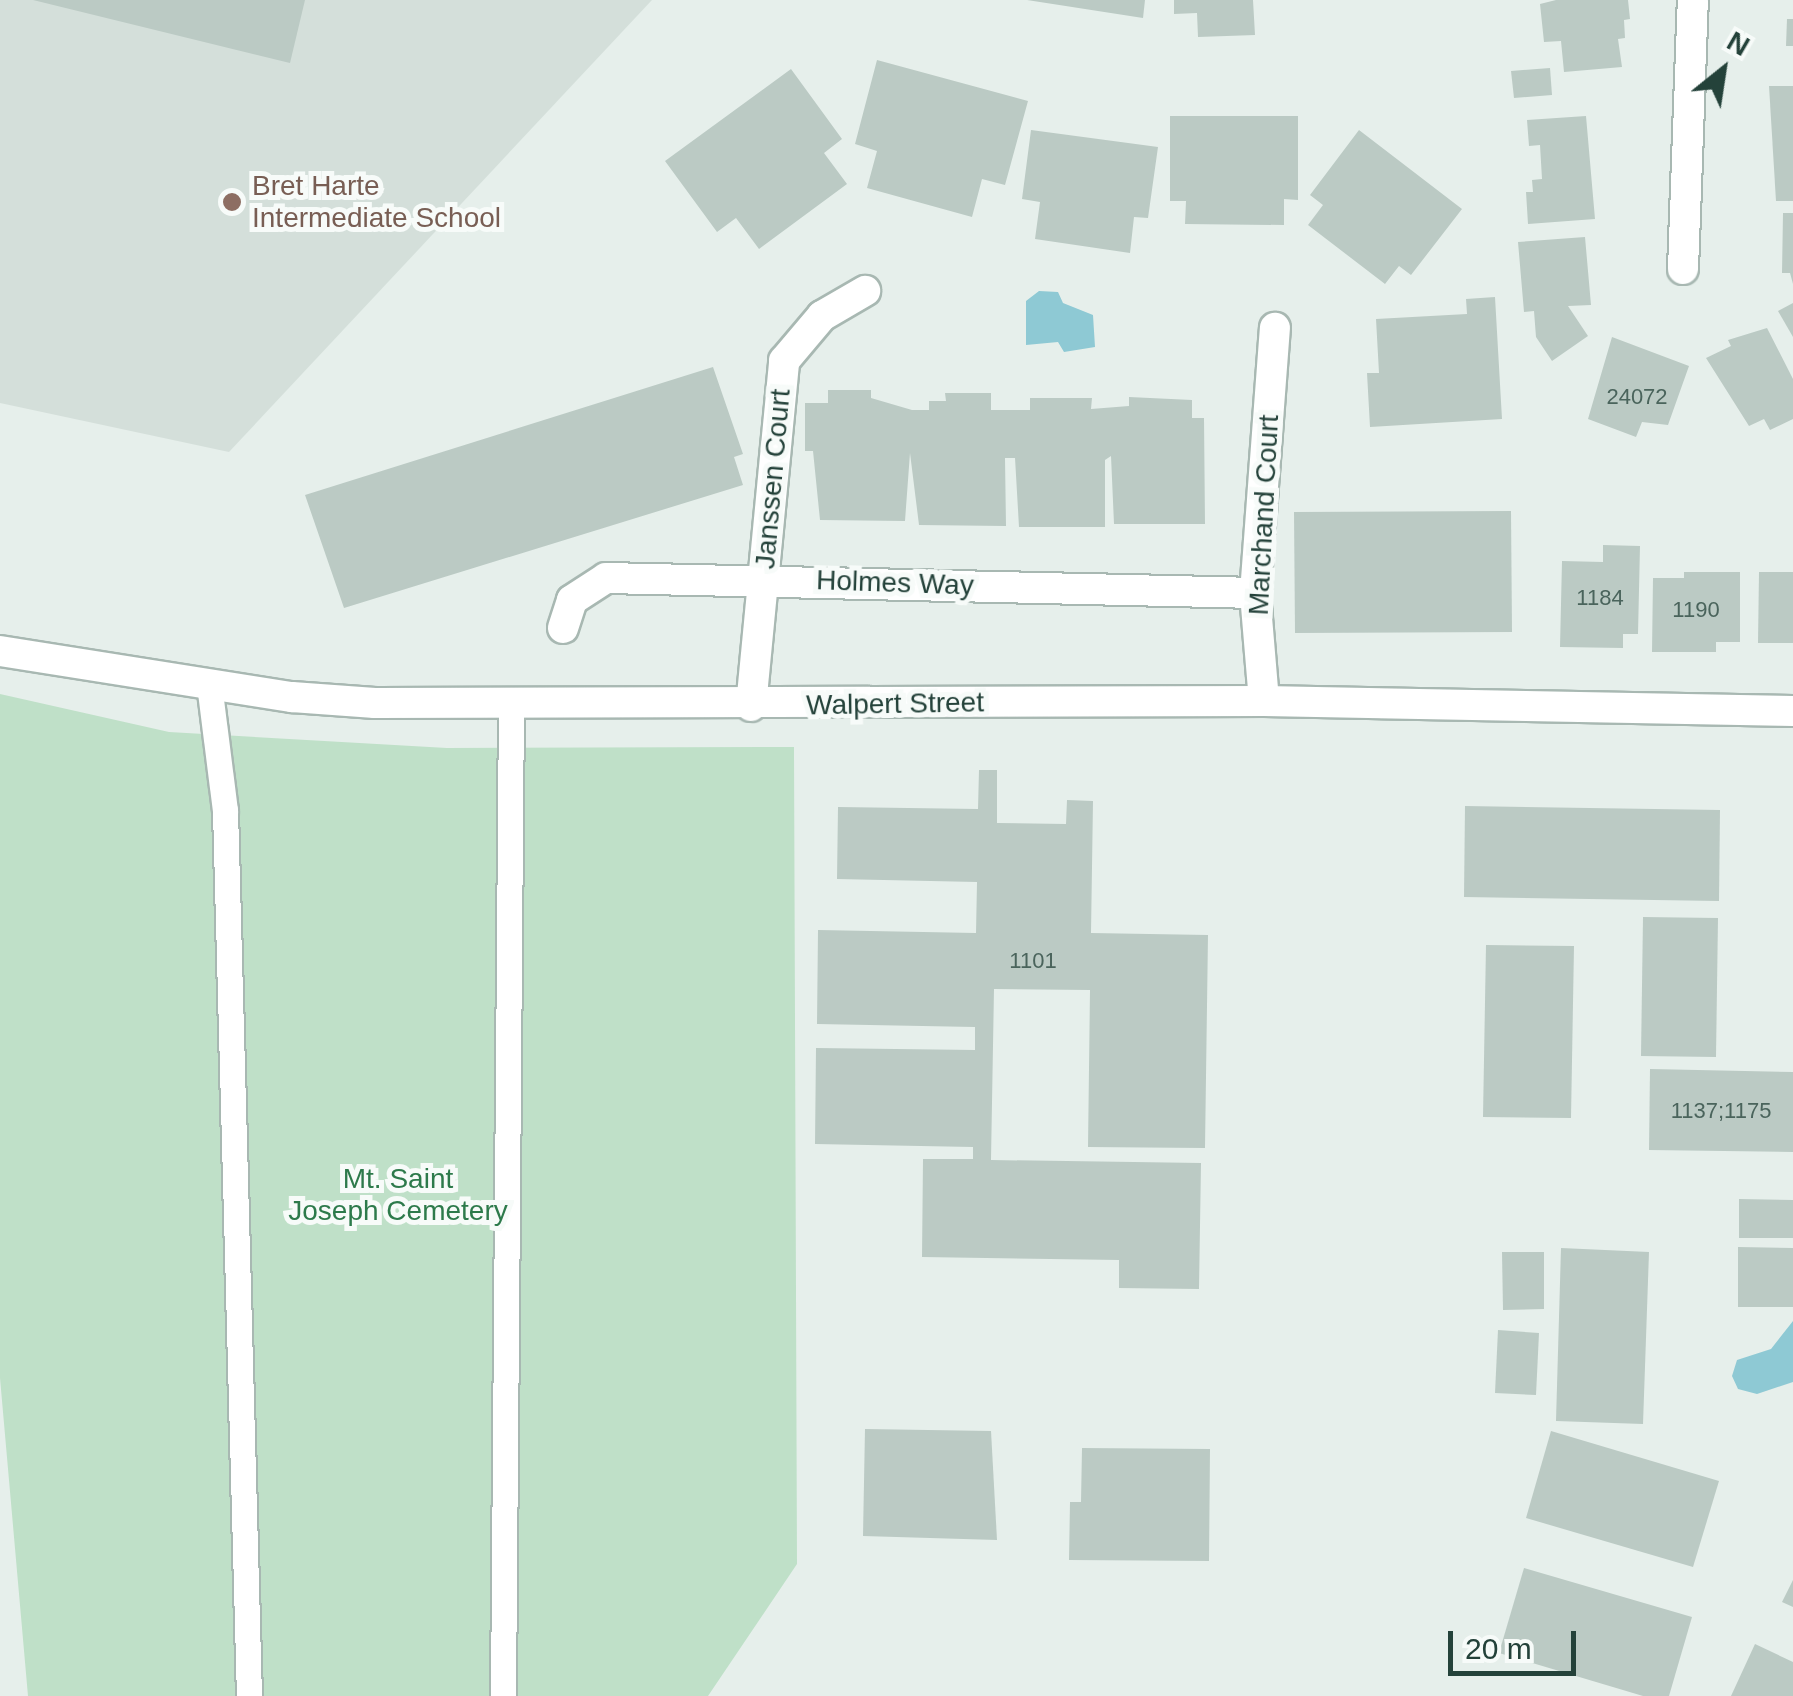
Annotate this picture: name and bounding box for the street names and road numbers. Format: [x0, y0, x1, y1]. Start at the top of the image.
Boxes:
street label: Janssen Court [748, 388, 798, 570]
street label: Marchand Court [1242, 414, 1286, 616]
street label: Holmes Way [816, 563, 974, 603]
street label: Walpert Street [806, 686, 984, 722]

